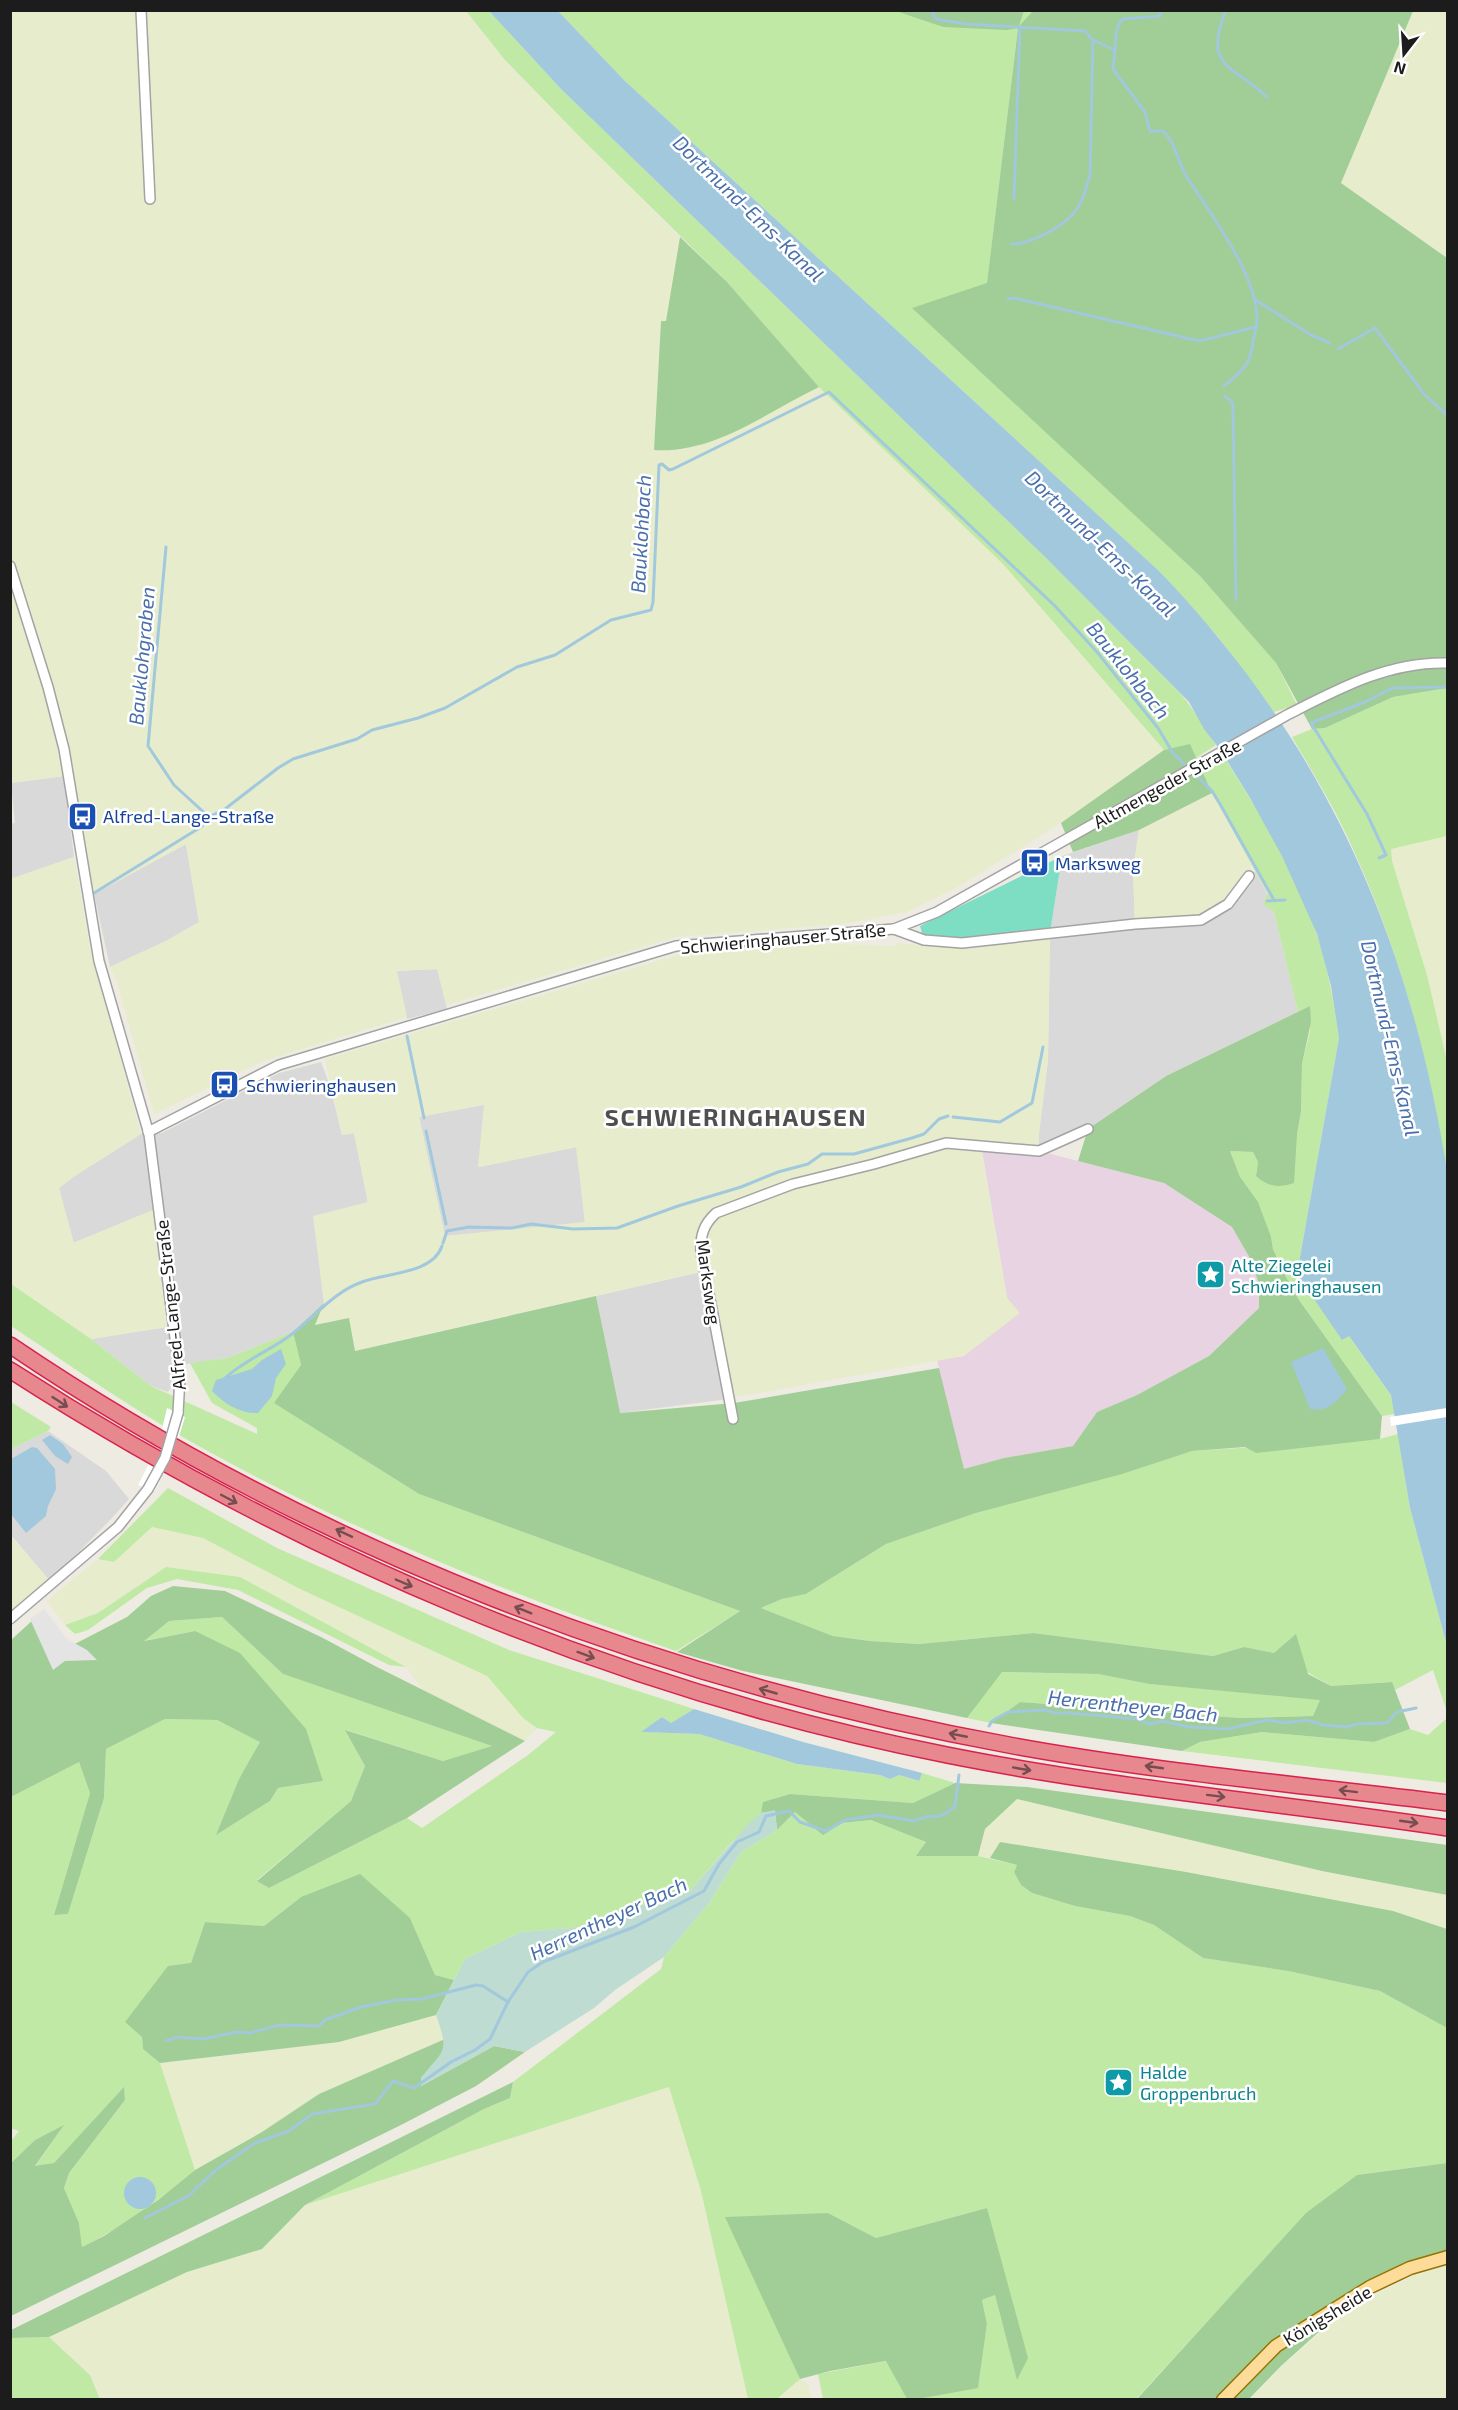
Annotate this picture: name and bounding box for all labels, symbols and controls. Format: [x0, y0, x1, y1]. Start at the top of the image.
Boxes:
north arrow [1374, 24, 1434, 84]
text: N [1391, 58, 1408, 80]
water label: Dortmund-Ems-Kanal [669, 130, 829, 286]
water label: Dortmund-Ems-Kanal [1021, 465, 1181, 621]
water label: Bauklohbach [625, 474, 655, 594]
water label: Bauklohgraben [123, 586, 159, 726]
water label: Bauklohbach [1082, 616, 1176, 724]
street label: Altmengeder Straße [1089, 733, 1245, 833]
bus stop icon: Alfred-Lange-Straße [66, 800, 98, 832]
place label: Alfred-Lange-Straße [103, 805, 274, 827]
bus stop icon: Marksweg [1018, 847, 1050, 879]
place label: Marksweg [1055, 852, 1141, 874]
street label: Schwieringhauser Straße [679, 918, 887, 958]
water label: Dortmund-Ems-Kanal [1357, 938, 1425, 1138]
bus stop icon: Schwieringhausen [209, 1069, 241, 1101]
place label: Schwieringhausen [246, 1074, 396, 1096]
district label: SCHWIERINGHAUSEN [605, 1102, 867, 1131]
street label: Alfred-Lange-Straße [150, 1219, 190, 1391]
street label: Marksweg [692, 1238, 726, 1326]
place label: Alte Ziegelei Schwieringhausen [1231, 1254, 1381, 1297]
place icon: Alte Ziegelei Schwieringhausen [1194, 1259, 1226, 1291]
one-way arrow [51, 1395, 68, 1408]
one-way arrow [219, 1493, 237, 1505]
one-way arrow [335, 1527, 353, 1539]
one-way arrow [395, 1578, 413, 1590]
one-way arrow [514, 1604, 533, 1615]
one-way arrow [576, 1650, 594, 1661]
water label: Herrentheyer Bach [1047, 1684, 1219, 1727]
one-way arrow [759, 1685, 778, 1696]
one-way arrow [948, 1729, 968, 1740]
one-way arrow [1145, 1761, 1165, 1772]
one-way arrow [1012, 1764, 1032, 1775]
one-way arrow [1338, 1785, 1358, 1796]
one-way arrow [1205, 1791, 1225, 1802]
one-way arrow [1398, 1816, 1418, 1827]
water label: Herrentheyer Bach [526, 1871, 691, 1966]
place label: Halde Groppenbruch [1140, 2061, 1257, 2104]
place icon: Halde Groppenbruch [1103, 2066, 1135, 2098]
street label: Königsheide [1279, 2280, 1375, 2350]

